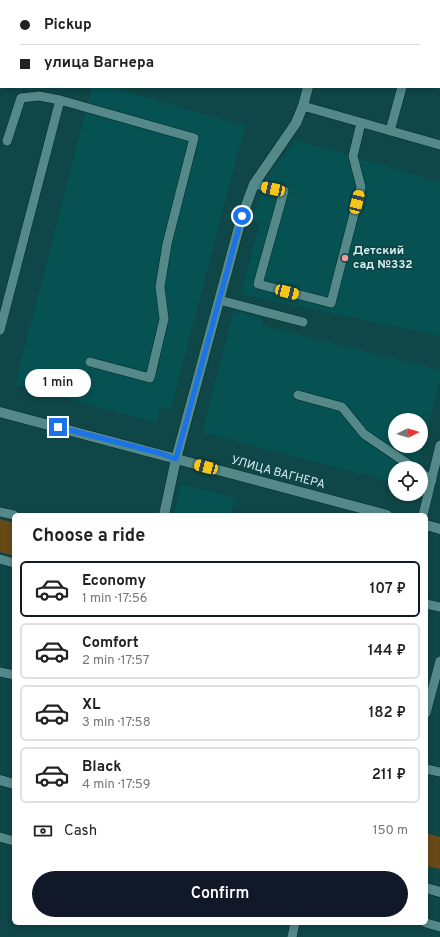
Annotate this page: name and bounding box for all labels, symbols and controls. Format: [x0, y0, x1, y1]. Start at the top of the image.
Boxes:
text: Pickup [44, 16, 92, 35]
text: улица Вагнера [44, 54, 154, 73]
car [260, 181, 286, 197]
car [348, 189, 366, 215]
route start [233, 207, 251, 225]
place label: Детский cад №332 [353, 243, 413, 273]
marker: Детский cад №332 [340, 253, 350, 263]
car [274, 283, 300, 301]
callout: 1 min [25, 369, 91, 397]
text: 1 min [43, 375, 73, 391]
north arrow [388, 413, 428, 453]
map controls [388, 413, 428, 501]
route end [49, 418, 67, 436]
street label: УЛИЦА ВАГНЕРА [229, 453, 327, 493]
car [193, 458, 219, 476]
button: locate [388, 461, 428, 501]
text: Choose a ride [32, 525, 145, 548]
icon: car [34, 571, 70, 607]
text: Economy [82, 572, 146, 591]
text: 107 ₽ [369, 580, 406, 599]
text: 1 min · 17:56 [82, 591, 147, 607]
icon: car [34, 633, 70, 669]
text: Comfort [82, 634, 139, 653]
text: 144 ₽ [368, 642, 406, 661]
text: 2 min · 17:57 [82, 653, 149, 669]
icon: car [34, 695, 70, 731]
text: XL [82, 696, 100, 715]
text: 182 ₽ [368, 704, 406, 723]
text: 3 min · 17:58 [82, 715, 151, 731]
icon: car [34, 757, 70, 793]
text: Black [82, 758, 122, 777]
text: 211 ₽ [372, 766, 406, 785]
text: 4 min · 17:59 [82, 777, 151, 793]
icon: cash [32, 820, 54, 842]
text: Cash [64, 822, 97, 841]
text: 150 m [373, 823, 408, 839]
button: Confirm [32, 871, 408, 917]

